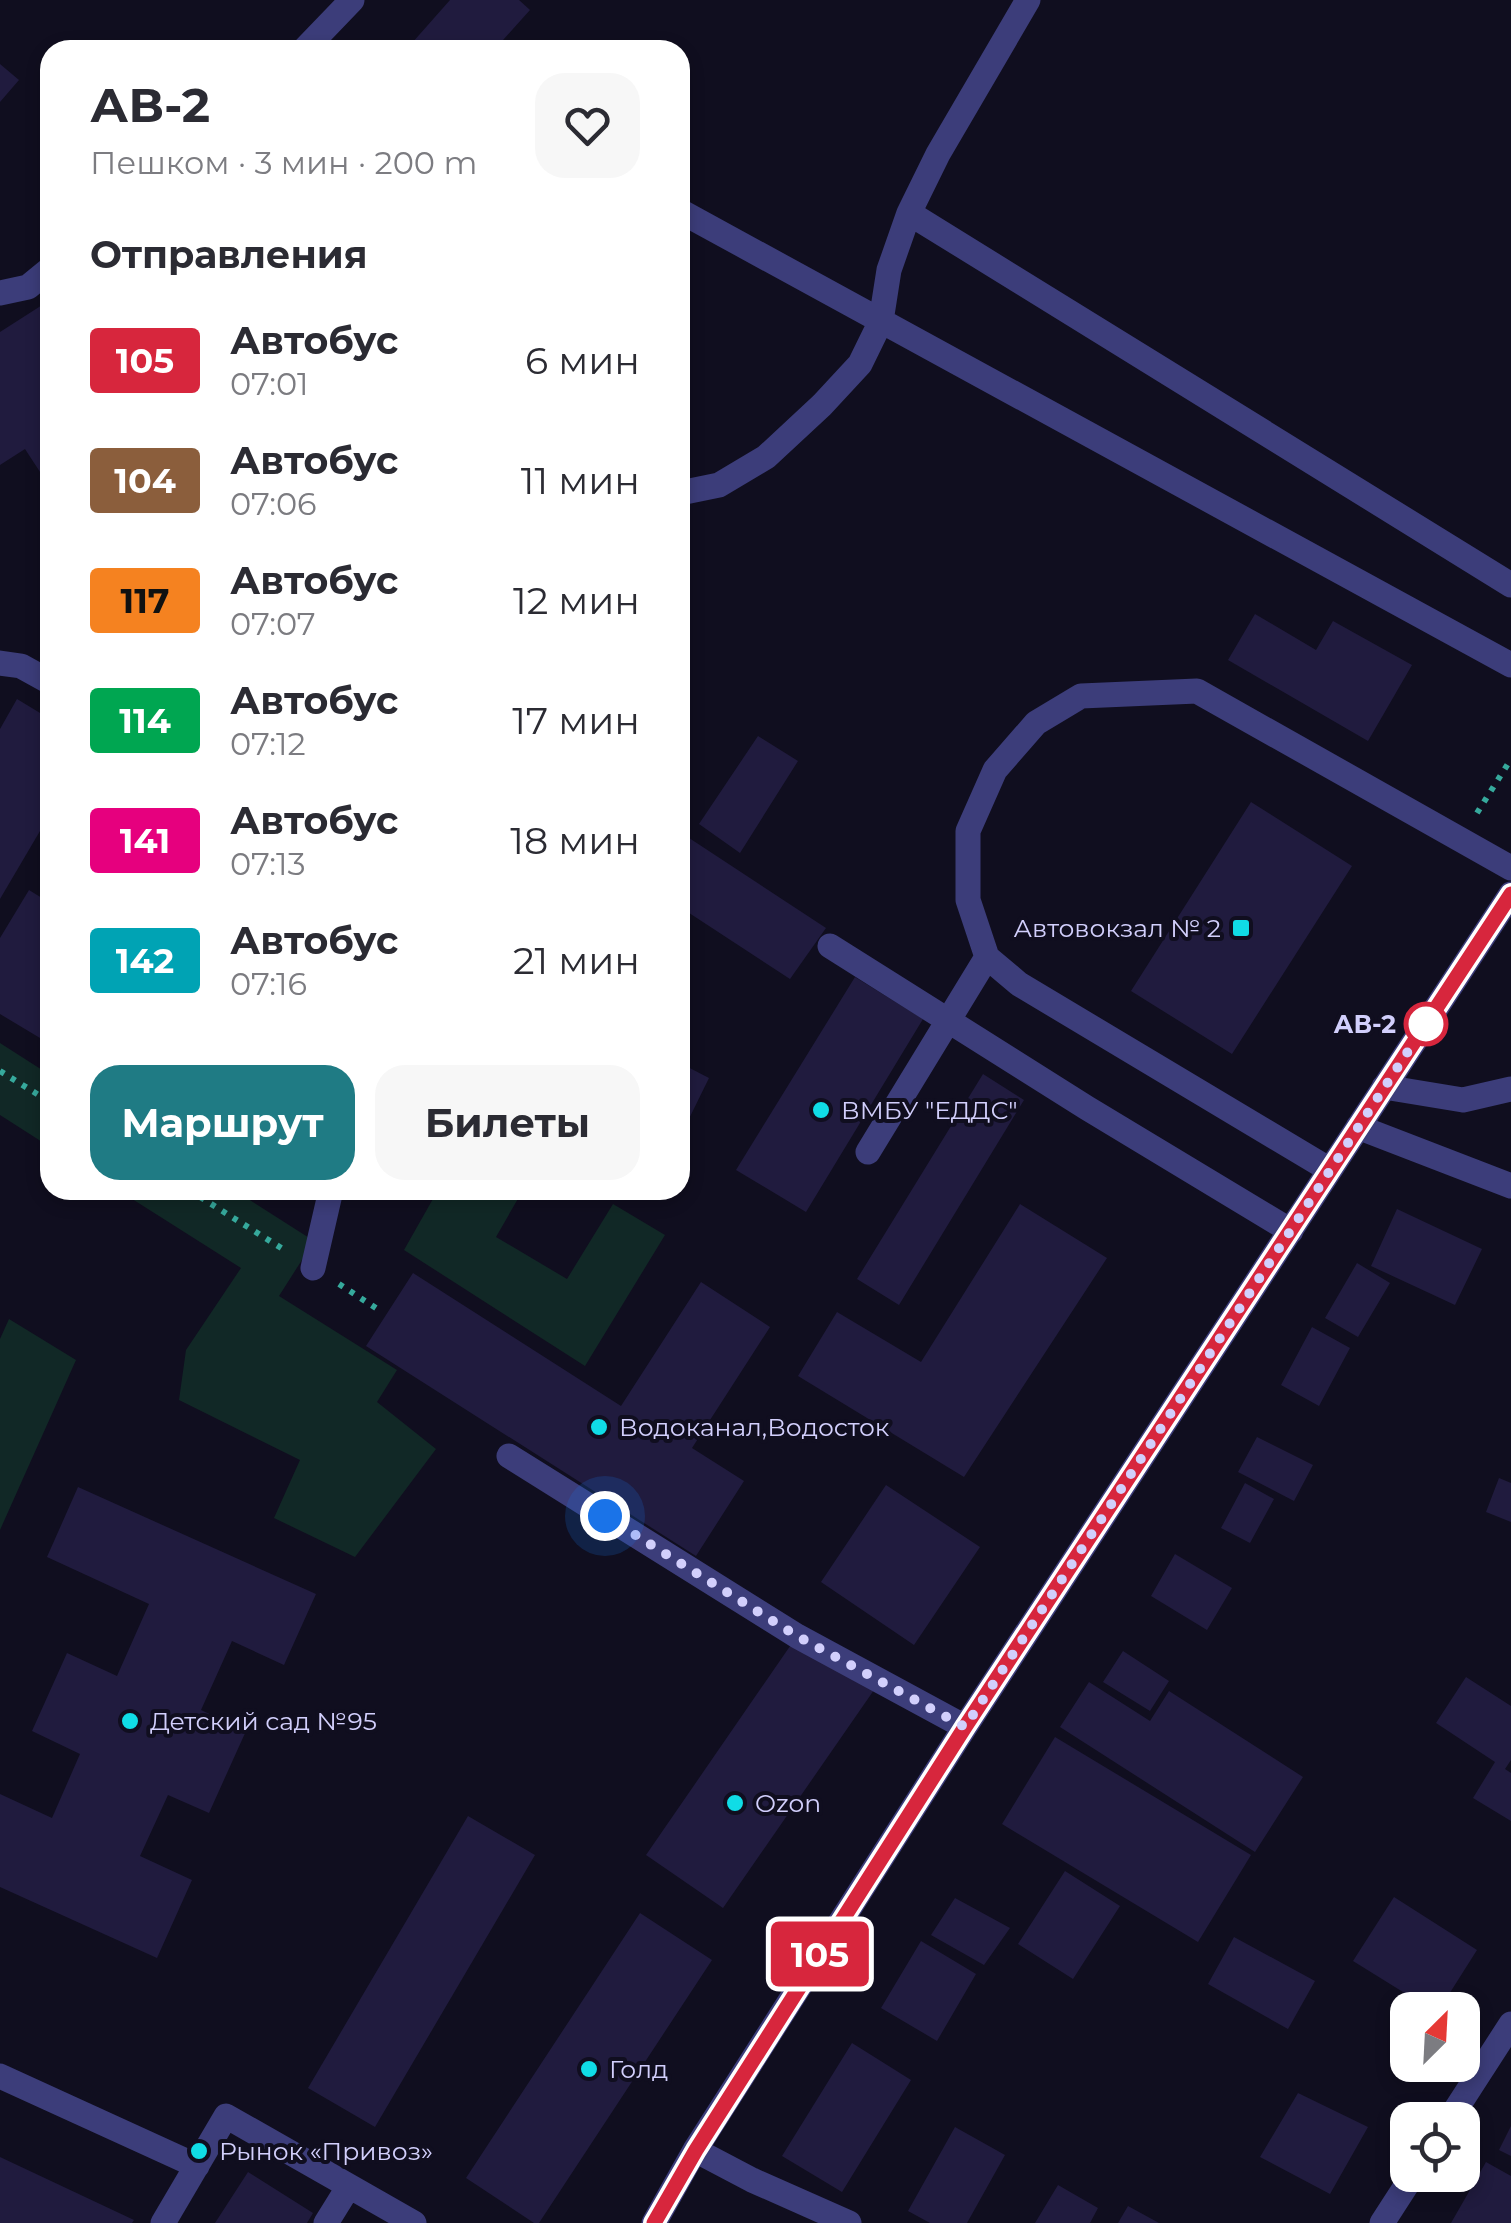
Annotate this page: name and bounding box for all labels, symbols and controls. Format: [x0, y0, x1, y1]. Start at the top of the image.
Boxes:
button: heart [535, 73, 640, 178]
text: АВ-2 [90, 76, 210, 134]
text: Пешком · 3 мин · 200 m [90, 143, 477, 182]
text: Отправления [90, 231, 368, 278]
text: Автобус [230, 317, 399, 364]
text: 6 мин [525, 337, 640, 384]
text: 105 [116, 339, 174, 382]
text: 07:01 [230, 364, 309, 403]
text: Автобус [230, 437, 399, 484]
text: 11 мин [521, 457, 640, 504]
text: 104 [114, 459, 176, 502]
text: 07:06 [230, 484, 317, 523]
text: Автобус [230, 557, 399, 604]
text: 12 мин [513, 577, 640, 624]
text: 117 [120, 579, 170, 622]
text: 07:07 [230, 604, 316, 643]
text: Автобус [230, 677, 399, 724]
text: 17 мин [512, 697, 640, 744]
text: 114 [119, 699, 171, 742]
text: 07:12 [230, 724, 306, 763]
text: Автобус [230, 797, 399, 844]
text: 18 мин [510, 817, 640, 864]
text: 141 [120, 819, 170, 862]
text: 07:13 [230, 844, 306, 883]
place label: Автовокзал № 2 [1013, 913, 1221, 943]
text: Автобус [230, 917, 399, 964]
marker: Автовокзал № 2 [1230, 917, 1252, 939]
text: 21 мин [513, 937, 640, 984]
text: 142 [116, 939, 174, 982]
text: 07:16 [230, 964, 307, 1003]
marker: АВ-2 [1405, 1003, 1447, 1045]
place label: АВ-2 [1333, 1009, 1396, 1039]
button: Маршрут [90, 1065, 355, 1180]
button: Билеты [375, 1065, 640, 1180]
place label: ВМБУ "ЕДДС" [841, 1095, 1018, 1125]
marker: ВМБУ "ЕДДС" [810, 1099, 832, 1121]
place label: Водоканал,Водосток [619, 1412, 890, 1442]
marker: Водоканал,Водосток [588, 1416, 610, 1438]
your location [580, 1491, 630, 1541]
place label: Детский сад №95 [150, 1706, 377, 1736]
marker: Детский сад №95 [119, 1710, 141, 1732]
place label: Ozon [755, 1788, 821, 1818]
marker: Ozon [724, 1792, 746, 1814]
line badge: 105 [762, 1922, 878, 1986]
text: 105 [791, 1933, 849, 1976]
north arrow [1390, 1992, 1480, 2082]
map controls [1390, 1992, 1480, 2192]
place label: Голд [609, 2054, 668, 2084]
marker: Голд [578, 2058, 600, 2080]
button: locate [1390, 2102, 1480, 2192]
place label: Рынок «Привоз» [219, 2136, 433, 2166]
marker: Рынок «Привоз» [188, 2140, 210, 2162]

